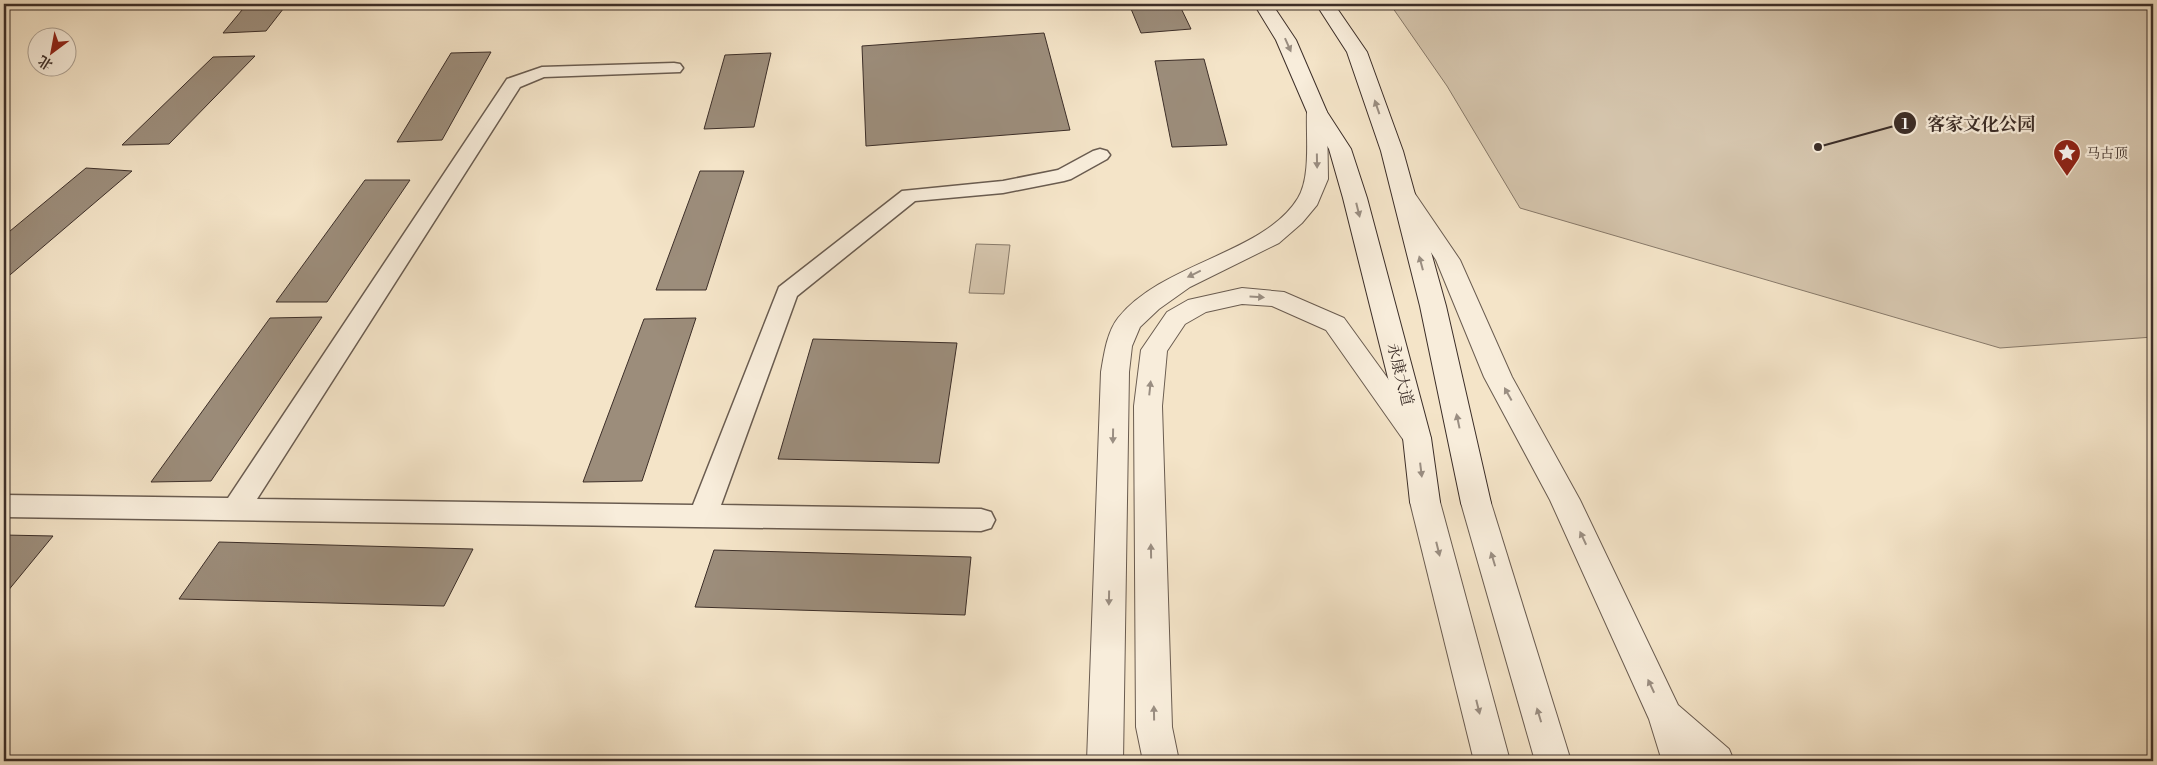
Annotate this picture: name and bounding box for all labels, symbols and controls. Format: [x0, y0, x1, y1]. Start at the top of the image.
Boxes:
north arrow [28, 28, 78, 78]
one-way arrow [1285, 38, 1293, 52]
text: 北 [35, 51, 56, 74]
one-way arrow [1372, 99, 1380, 114]
callout: 客家文化公园 [1892, 107, 2045, 140]
text: 客家文化公园 [1927, 113, 2035, 136]
text: 1 [1901, 115, 1909, 134]
place icon: 马古顶 [2052, 138, 2082, 177]
place label: 马古顶 [2086, 145, 2128, 163]
one-way arrow [1313, 153, 1321, 169]
one-way arrow [1355, 203, 1363, 218]
one-way arrow [1417, 255, 1425, 270]
one-way arrow [1187, 270, 1201, 278]
one-way arrow [1249, 294, 1265, 302]
street label: 永康大道 [1383, 341, 1417, 408]
one-way arrow [1146, 380, 1154, 396]
one-way arrow [1504, 387, 1512, 402]
one-way arrow [1454, 414, 1462, 429]
one-way arrow [1109, 428, 1117, 444]
one-way arrow [1417, 462, 1425, 478]
one-way arrow [1579, 531, 1587, 545]
one-way arrow [1147, 542, 1155, 558]
one-way arrow [1434, 542, 1442, 557]
one-way arrow [1488, 551, 1496, 566]
one-way arrow [1105, 591, 1113, 607]
one-way arrow [1647, 679, 1655, 693]
one-way arrow [1474, 699, 1482, 714]
one-way arrow [1150, 705, 1158, 721]
one-way arrow [1535, 707, 1543, 722]

